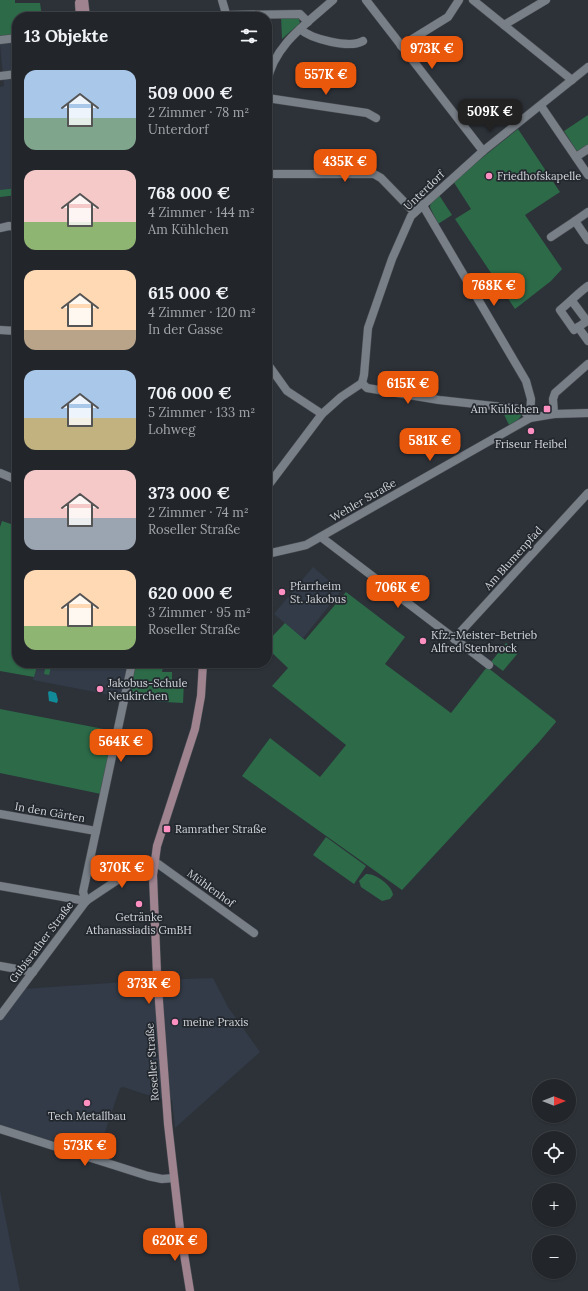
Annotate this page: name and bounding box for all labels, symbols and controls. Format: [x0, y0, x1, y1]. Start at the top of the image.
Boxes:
text: 13 Objekte [24, 25, 108, 47]
icon: filters [238, 25, 260, 47]
pin: 973K € [399, 36, 465, 70]
text: 973K € [410, 40, 454, 57]
pin: 557K € [293, 62, 359, 96]
text: 557K € [304, 66, 348, 83]
text: 509 000 € [148, 82, 233, 104]
icon: home [56, 86, 104, 134]
pin: 509K € [457, 99, 523, 133]
text: 509K € [467, 103, 513, 120]
text: 2 Zimmer · 78 m² [148, 104, 249, 121]
text: Unterdorf [148, 121, 209, 138]
pin: 435K € [312, 149, 378, 183]
text: 435K € [323, 153, 367, 170]
street label: Unterdorf [401, 166, 448, 213]
place label: Friedhofskapelle [497, 169, 581, 183]
marker: Friedhofskapelle [484, 171, 494, 181]
text: 768 000 € [148, 182, 231, 204]
icon: home [56, 186, 104, 234]
text: 4 Zimmer · 144 m² [148, 204, 255, 221]
text: Am Kühlchen [148, 221, 229, 238]
pin: 768K € [461, 273, 527, 307]
text: 768K € [472, 277, 516, 294]
text: 615 000 € [148, 282, 229, 304]
icon: home [56, 286, 104, 334]
text: 4 Zimmer · 120 m² [148, 304, 256, 321]
text: In der Gasse [148, 321, 223, 338]
pin: 615K € [375, 371, 441, 405]
text: 615K € [387, 375, 429, 392]
text: 706 000 € [148, 382, 232, 404]
icon: home [56, 386, 104, 434]
place label: Am Kühlchen [470, 402, 539, 416]
text: 5 Zimmer · 133 m² [148, 404, 255, 421]
marker: Am Kühlchen [542, 404, 552, 414]
text: Lohweg [148, 421, 195, 438]
marker: Friseur Heibel [526, 426, 536, 436]
pin: 581K € [397, 428, 463, 462]
text: 581K € [409, 432, 451, 449]
place label: Friseur Heibel [495, 437, 567, 451]
street label: Wehler Straße [327, 475, 399, 525]
text: 373 000 € [148, 482, 230, 504]
icon: home [56, 486, 104, 534]
text: 2 Zimmer · 74 m² [148, 504, 249, 521]
text: Roseller Straße [148, 521, 240, 538]
street label: Am Blumenpfad [480, 523, 546, 593]
pin: 706K € [365, 575, 431, 609]
place label: Pfarrheim St. Jakobus [290, 579, 346, 606]
text: 706K € [375, 579, 421, 596]
text: 620 000 € [148, 582, 233, 604]
icon: home [56, 586, 104, 634]
marker: Pfarrheim St. Jakobus [277, 587, 287, 597]
text: 3 Zimmer · 95 m² [148, 604, 251, 621]
text: Roseller Straße [148, 621, 240, 638]
place label: Kfz.-Meister-Betrieb Alfred Stenbrock [430, 628, 537, 655]
marker: Kfz.-Meister-Betrieb Alfred Stenbrock [418, 636, 428, 646]
place label: Jakobus-Schule Neukirchen [107, 676, 187, 703]
marker: Jakobus-Schule Neukirchen [95, 684, 105, 694]
pin: 564K € [88, 729, 154, 763]
text: 564K € [99, 733, 143, 750]
street label: In den Gärten [14, 799, 87, 825]
place label: Ramrather Straße [175, 822, 266, 836]
marker: Ramrather Straße [162, 824, 172, 834]
pin: 370K € [89, 855, 155, 889]
text: 370K € [100, 859, 144, 876]
street label: Mühlenhof [184, 866, 239, 911]
street label: Gubisrather Straße [6, 898, 76, 986]
marker: Getränke Athanassiadis GmBH [134, 899, 144, 909]
place label: Getränke Athanassiadis GmBH [85, 910, 192, 937]
pin: 373K € [116, 971, 182, 1005]
text: 373K € [127, 975, 171, 992]
place label: meine Praxis [183, 1015, 248, 1029]
marker: meine Praxis [170, 1017, 180, 1027]
street label: Roseller Straße [142, 1022, 162, 1101]
north arrow [532, 1079, 576, 1123]
map controls [532, 1079, 576, 1279]
marker: Tech Metallbau [82, 1098, 92, 1108]
place label: Tech Metallbau [48, 1109, 126, 1123]
button: locate [532, 1131, 576, 1175]
pin: 573K € [52, 1133, 118, 1167]
text: 573K € [63, 1137, 107, 1154]
button: + [532, 1183, 576, 1227]
pin: 620K € [142, 1228, 208, 1262]
text: 620K € [152, 1232, 198, 1249]
button: − [532, 1235, 576, 1279]

